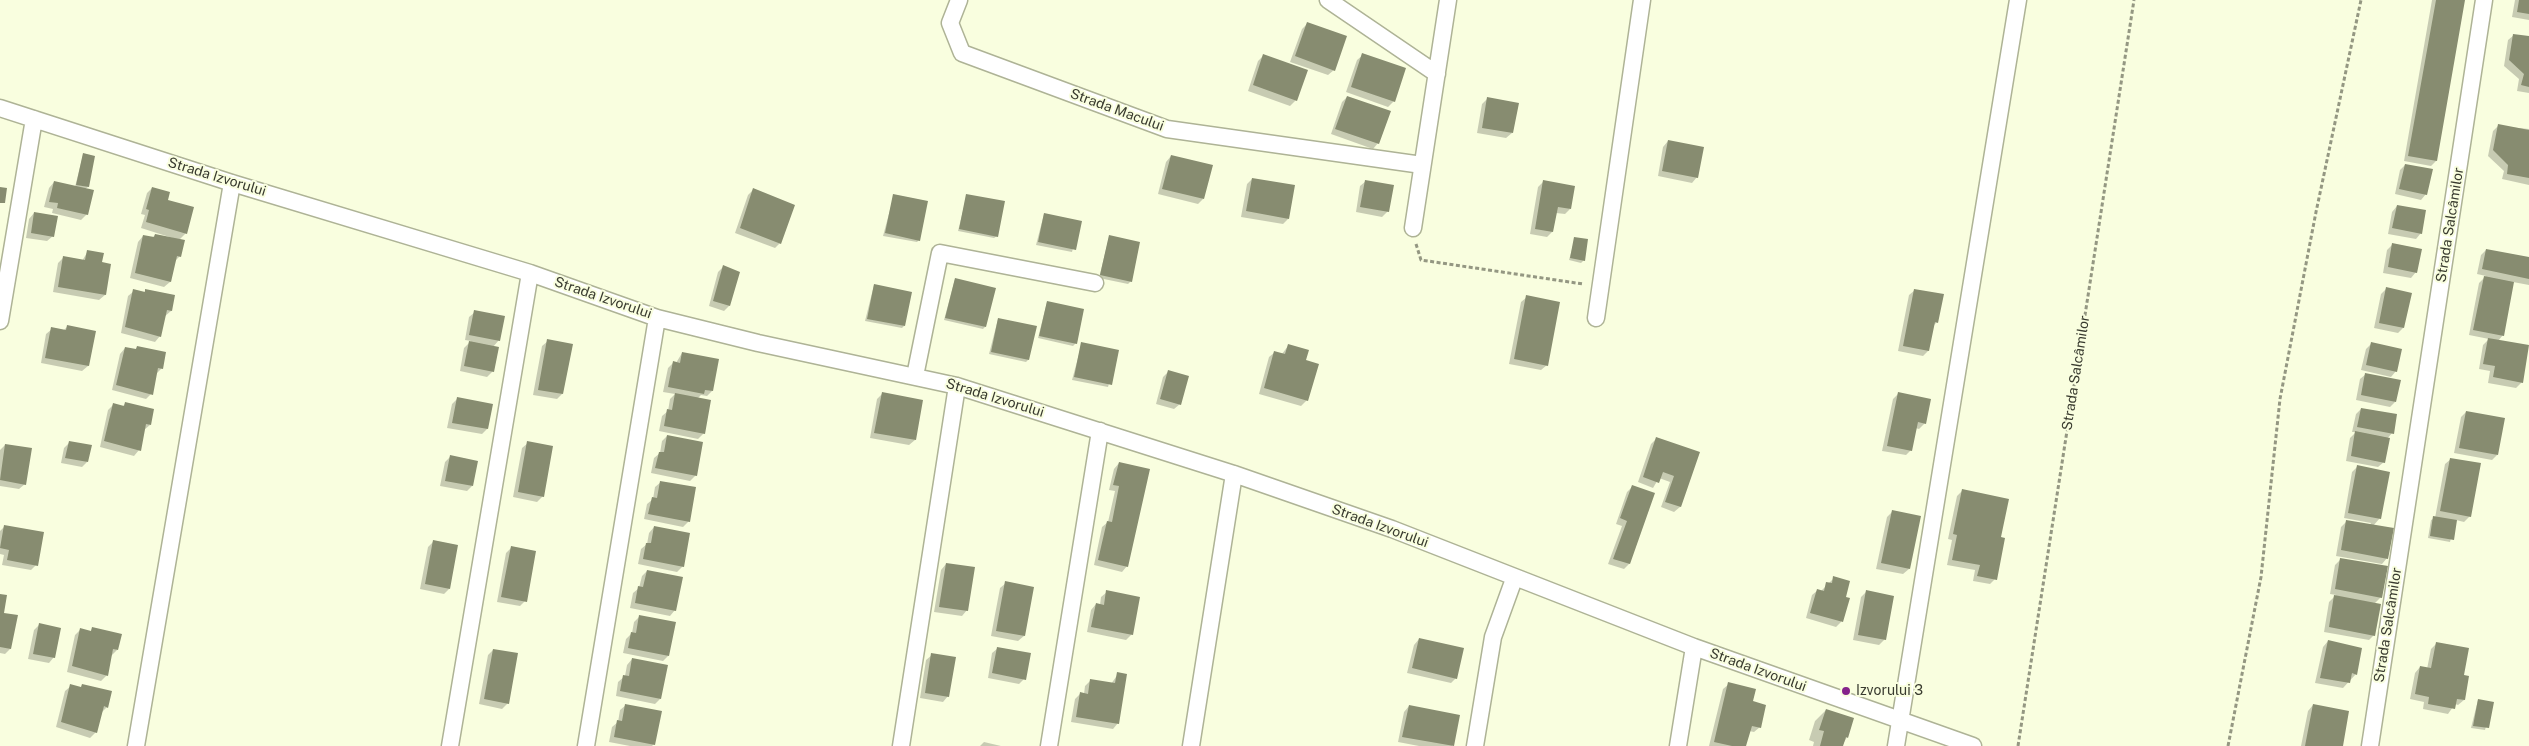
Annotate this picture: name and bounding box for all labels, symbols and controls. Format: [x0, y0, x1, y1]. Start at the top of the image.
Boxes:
street label: Strada Macului [1068, 85, 1166, 135]
street label: Strada Izvorului [166, 154, 268, 200]
street label: Strada Salcâmilor [2433, 166, 2467, 284]
street label: Strada Izvorului [552, 273, 654, 323]
street label: Strada Salcâmilor [2059, 314, 2093, 432]
street label: Strada Izvorului [944, 375, 1046, 421]
street label: Strada Izvorului [1329, 501, 1431, 551]
street label: Strada Salcâmilor [2371, 566, 2405, 684]
street label: Strada Izvorului [1707, 645, 1809, 695]
place label: Izvorului 3 [1856, 683, 1923, 699]
marker: Izvorului 3 [1840, 685, 1852, 697]

